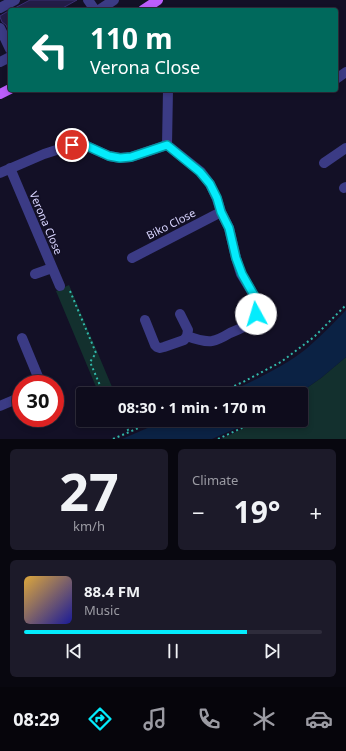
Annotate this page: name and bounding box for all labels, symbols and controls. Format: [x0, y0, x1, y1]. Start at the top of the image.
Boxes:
text: 110 m [90, 19, 173, 57]
icon: left [24, 24, 76, 76]
text: Verona Close [90, 55, 200, 79]
pin [55, 128, 89, 162]
icon: arrive [61, 134, 83, 156]
street label: Verona Close [26, 189, 67, 257]
street label: Biko Close [144, 205, 198, 242]
position arrow [235, 293, 277, 335]
speed limit sign: 30 [12, 375, 64, 427]
text: 08:30 · 1 min · 170 m [118, 397, 266, 417]
text: 27 [59, 455, 119, 526]
text: Climate [192, 471, 238, 489]
text: 19° [233, 491, 281, 532]
text: − [192, 497, 205, 527]
text: + [309, 497, 322, 527]
text: km/h [73, 517, 105, 535]
text: 88.4 FM [84, 581, 140, 601]
text: Music [84, 601, 120, 619]
icon: previous [63, 640, 85, 662]
icon: pause [162, 640, 184, 662]
icon: next [261, 640, 283, 662]
icon: directions [86, 705, 114, 733]
icon: music [141, 705, 169, 733]
icon: phone [195, 705, 223, 733]
icon: climate [250, 705, 278, 733]
icon: car [305, 705, 333, 733]
text: 08:29 [13, 707, 60, 731]

